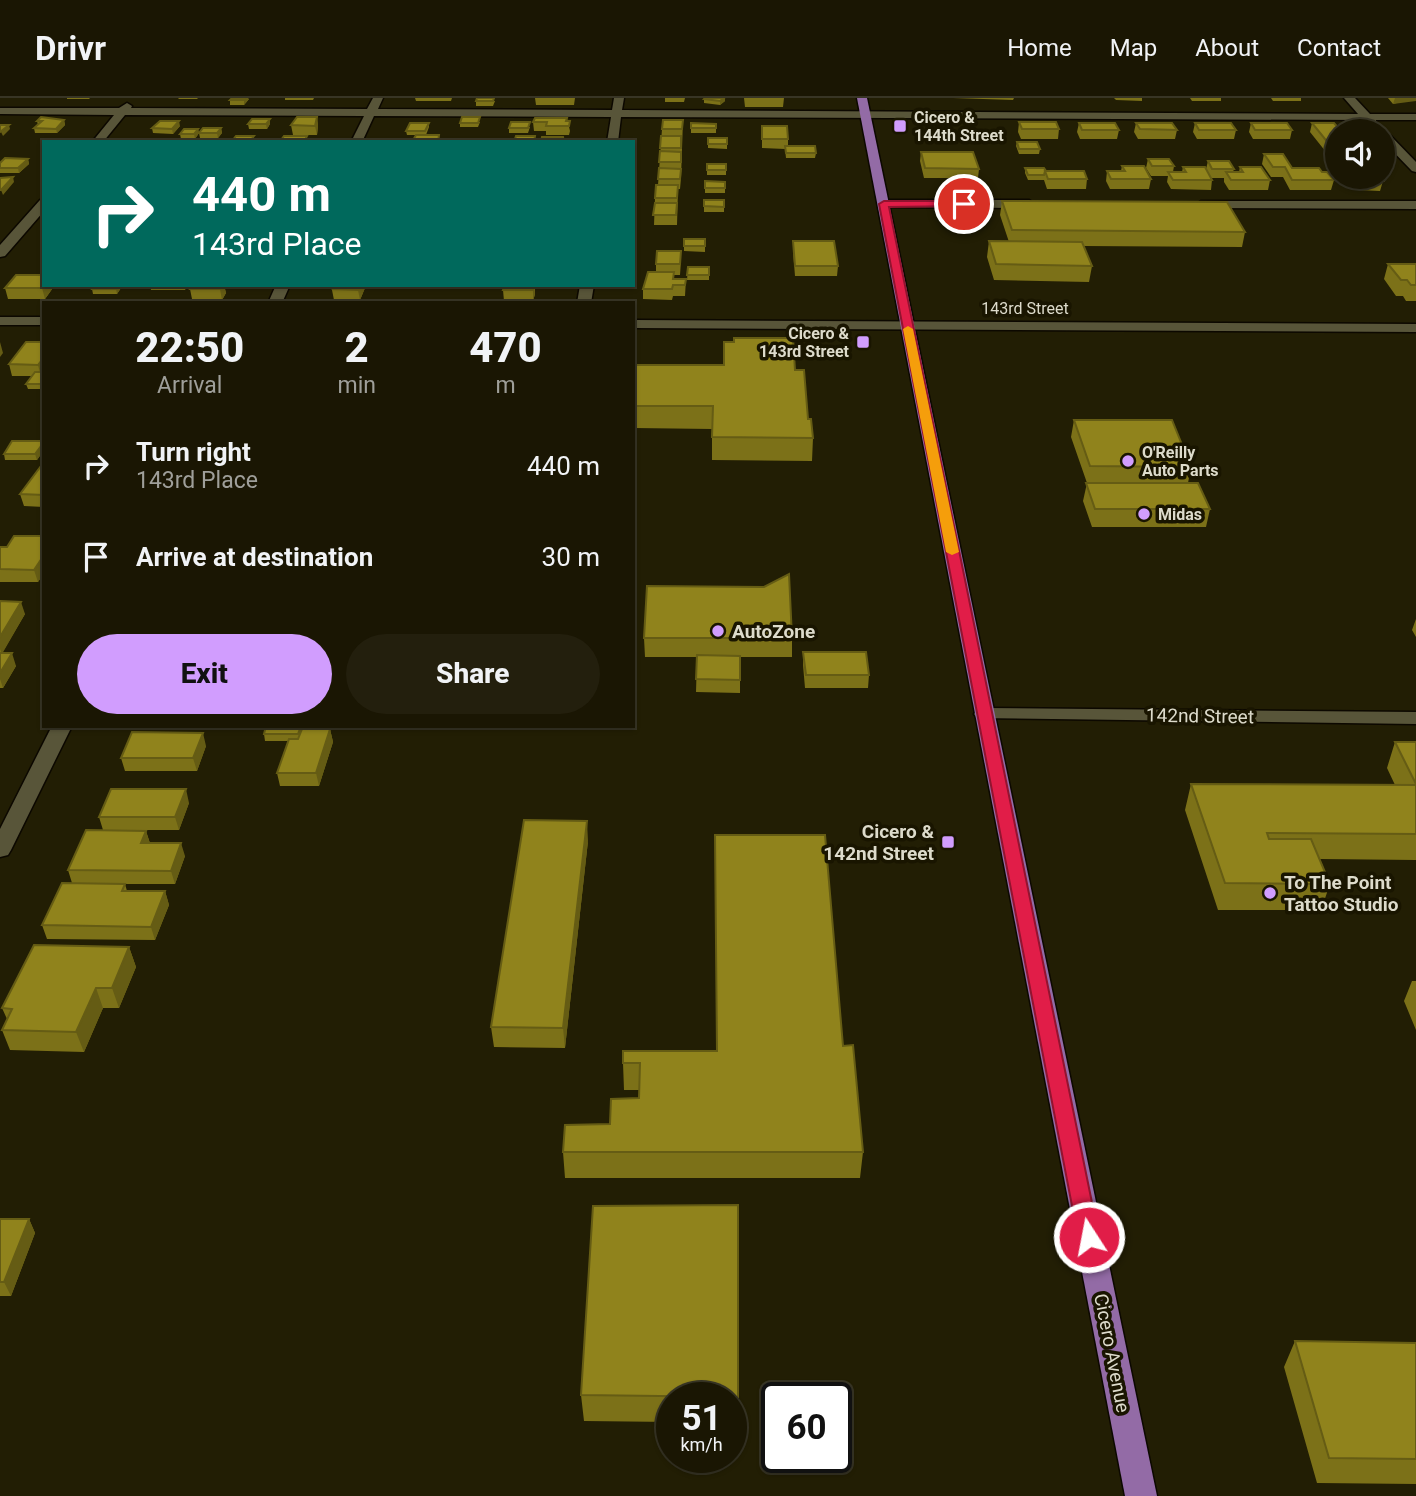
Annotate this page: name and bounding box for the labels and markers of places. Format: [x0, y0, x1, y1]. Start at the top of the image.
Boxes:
place label: Cicero & 144th Street [914, 108, 1004, 145]
marker: Cicero & 144th Street [892, 118, 908, 134]
pin [934, 174, 994, 234]
place label: Cicero & 143rd Street [759, 324, 850, 361]
marker: Cicero & 143rd Street [855, 334, 871, 350]
place label: O'Reilly Auto Parts [1142, 443, 1219, 480]
marker: O'Reilly Auto Parts [1120, 453, 1136, 469]
place label: Midas [1158, 505, 1202, 524]
marker: Midas [1136, 506, 1152, 522]
place label: AutoZone [732, 620, 815, 643]
marker: AutoZone [710, 623, 726, 639]
place label: Cicero & 142nd Street [823, 820, 935, 865]
marker: Cicero & 142nd Street [940, 834, 956, 850]
place label: To The Point Tattoo Studio [1284, 871, 1399, 916]
marker: To The Point Tattoo Studio [1262, 885, 1278, 901]

